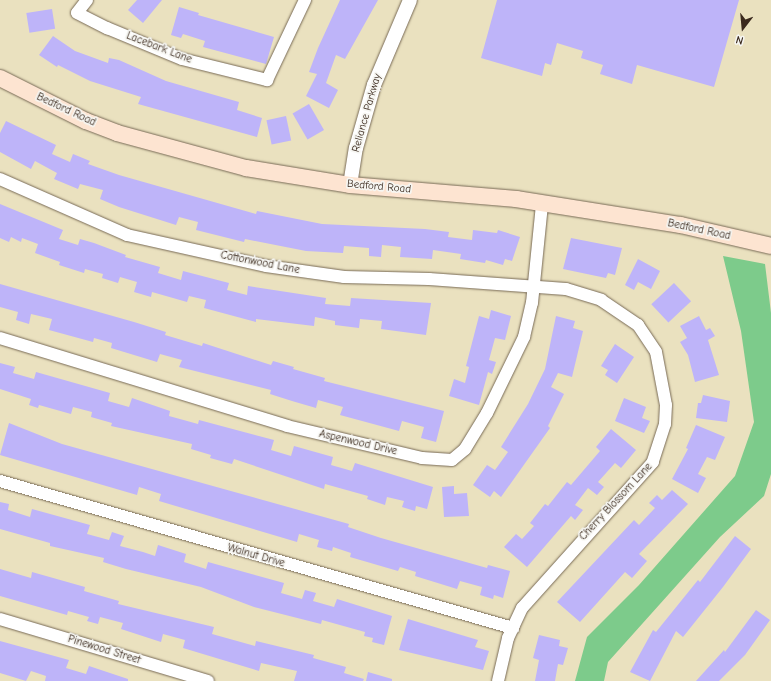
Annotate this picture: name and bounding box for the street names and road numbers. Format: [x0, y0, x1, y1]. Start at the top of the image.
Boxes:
street label: Lacebark Lane [124, 29, 194, 67]
street label: Reliance Parkway [349, 72, 385, 154]
street label: Bedford Road [34, 90, 98, 130]
street label: Bedford Road [346, 178, 412, 196]
street label: Bedford Road [666, 217, 732, 243]
street label: Cottonwood Lane [219, 249, 301, 277]
street label: Aspenwood Drive [318, 428, 398, 458]
street label: Cherry Blossom Lane [577, 461, 655, 543]
street label: Walnut Drive [226, 542, 286, 570]
street label: Pinewood Street [66, 633, 142, 667]

